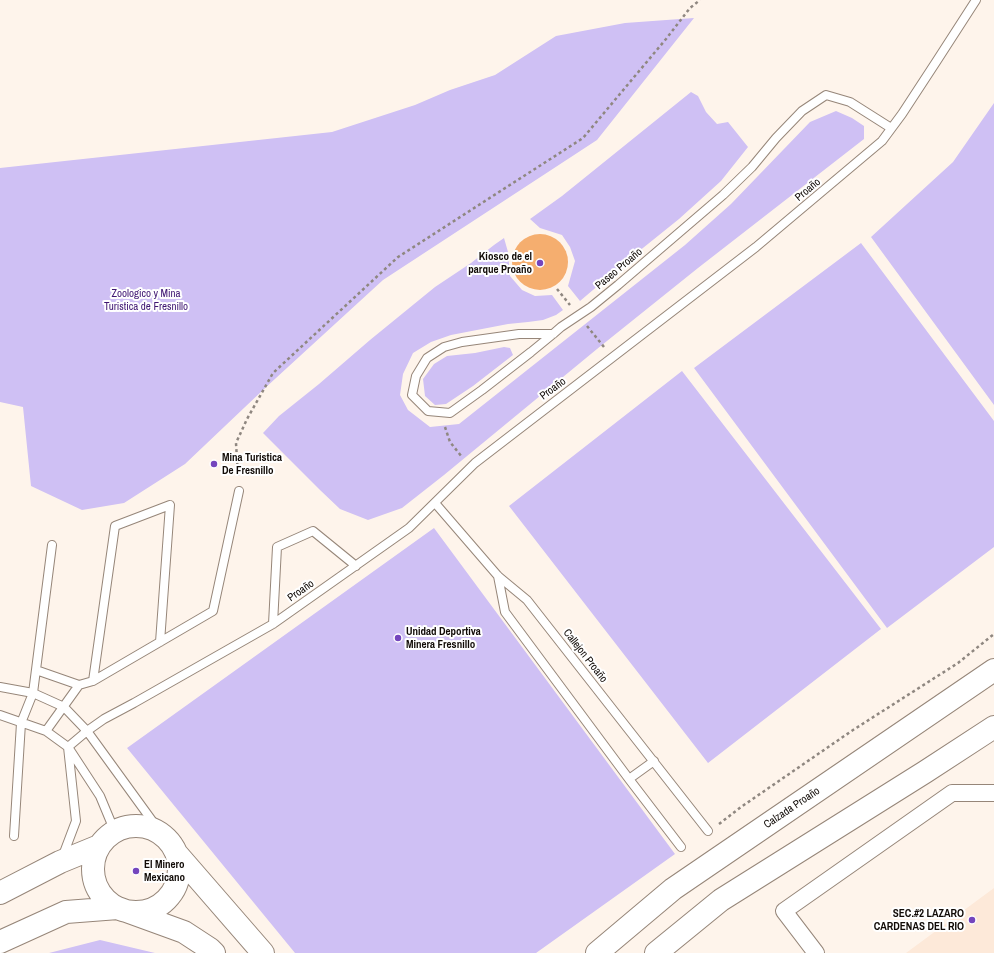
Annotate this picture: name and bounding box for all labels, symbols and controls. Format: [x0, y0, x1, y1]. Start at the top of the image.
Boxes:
street label: Proaño [793, 176, 823, 204]
street label: Paseo Proaño [593, 246, 645, 292]
place label: Kiosco de el parque Proaño [468, 250, 532, 276]
marker: Kiosco de el parque Proaño [535, 258, 545, 268]
park label: Zoologico y Mina Turistica de Fresnillo [104, 287, 188, 313]
street label: Proaño [537, 375, 569, 403]
place label: Mina Turistica De Fresnillo [222, 451, 282, 477]
marker: Mina Turistica De Fresnillo [209, 459, 219, 469]
street label: Proaño [285, 577, 317, 605]
place label: Unidad Deportiva Minera Fresnillo [406, 625, 481, 651]
street label: Callejon Proaño [560, 627, 610, 685]
marker: Unidad Deportiva Minera Fresnillo [393, 633, 403, 643]
street label: Calzada Proaño [761, 784, 823, 832]
place label: El Minero Mexicano [144, 858, 185, 884]
marker: El Minero Mexicano [131, 866, 141, 876]
place label: SEC.#2 LAZARO CARDENAS DEL RIO [874, 907, 964, 933]
marker: SEC.#2 LAZARO CARDENAS DEL RIO [967, 915, 977, 925]

